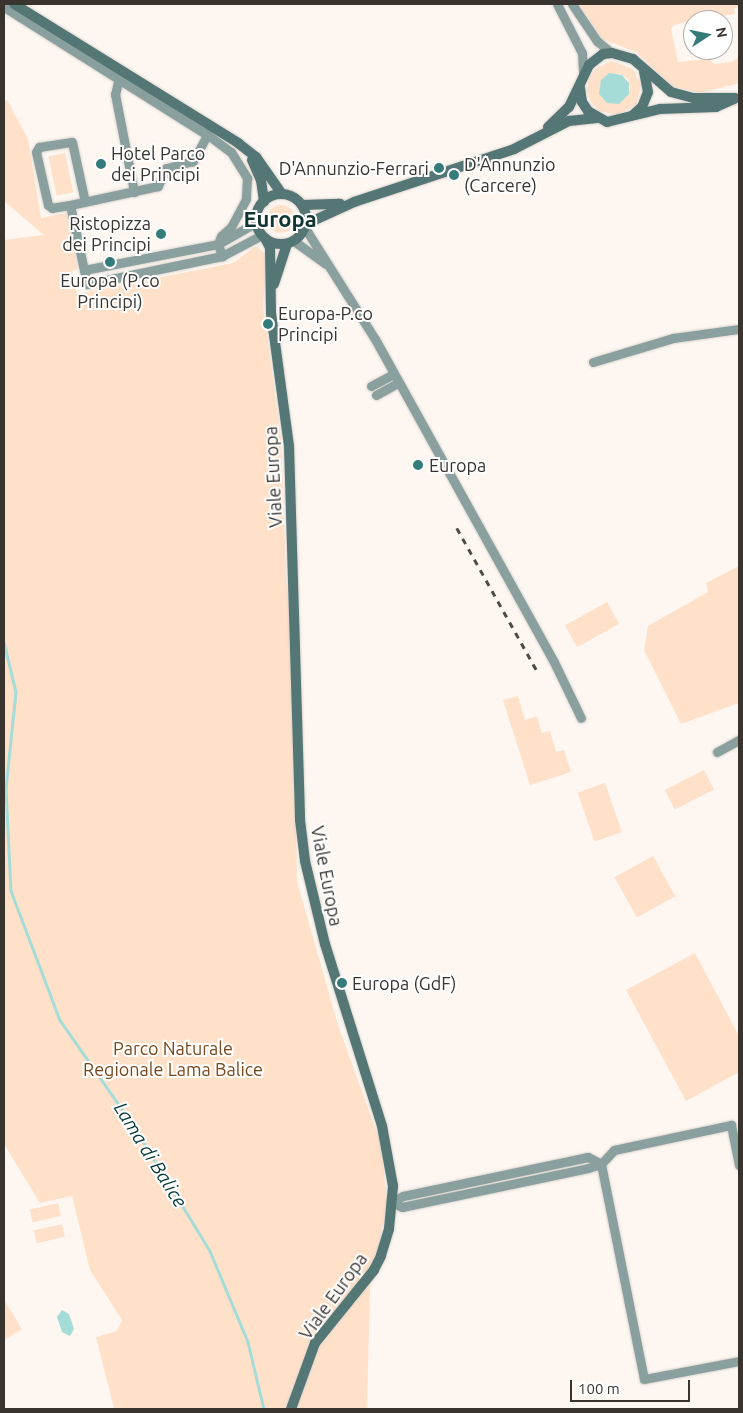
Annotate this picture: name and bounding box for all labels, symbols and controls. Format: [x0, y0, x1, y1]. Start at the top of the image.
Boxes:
north arrow [683, 10, 733, 60]
text: N [713, 26, 731, 39]
place label: Hotel Parco dei Principi [111, 143, 205, 186]
place label: D'Annunzio (Carcere) [464, 154, 556, 196]
place label: D'Annunzio-Ferrari [279, 157, 429, 179]
marker: Hotel Parco dei Principi [95, 158, 107, 170]
marker: D'Annunzio-Ferrari [433, 162, 445, 174]
marker: D'Annunzio (Carcere) [448, 169, 460, 181]
district label: Europa [243, 206, 317, 232]
place label: Ristopizza dei Principi [62, 213, 151, 255]
marker: Ristopizza dei Principi [155, 228, 167, 240]
marker: Europa (P.co Principi) [104, 256, 116, 268]
place label: Europa (P.co Principi) [60, 270, 160, 312]
place label: Europa-P.co Principi [278, 303, 373, 346]
marker: Europa-P.co Principi [262, 318, 274, 330]
street label: Viale Europa [260, 426, 286, 528]
place label: Europa [429, 454, 486, 476]
marker: Europa [411, 458, 425, 472]
street label: Viale Europa [307, 824, 347, 928]
place label: Europa (GdF) [352, 972, 456, 994]
marker: Europa (GdF) [336, 977, 348, 989]
park label: Parco Naturale Regionale Lama Balice [83, 1038, 263, 1080]
water label: Lama di Balice [109, 1098, 191, 1212]
street label: Viale Europa [294, 1248, 372, 1344]
scale bar [573, 1370, 693, 1402]
text: 100 m [578, 1380, 620, 1397]

